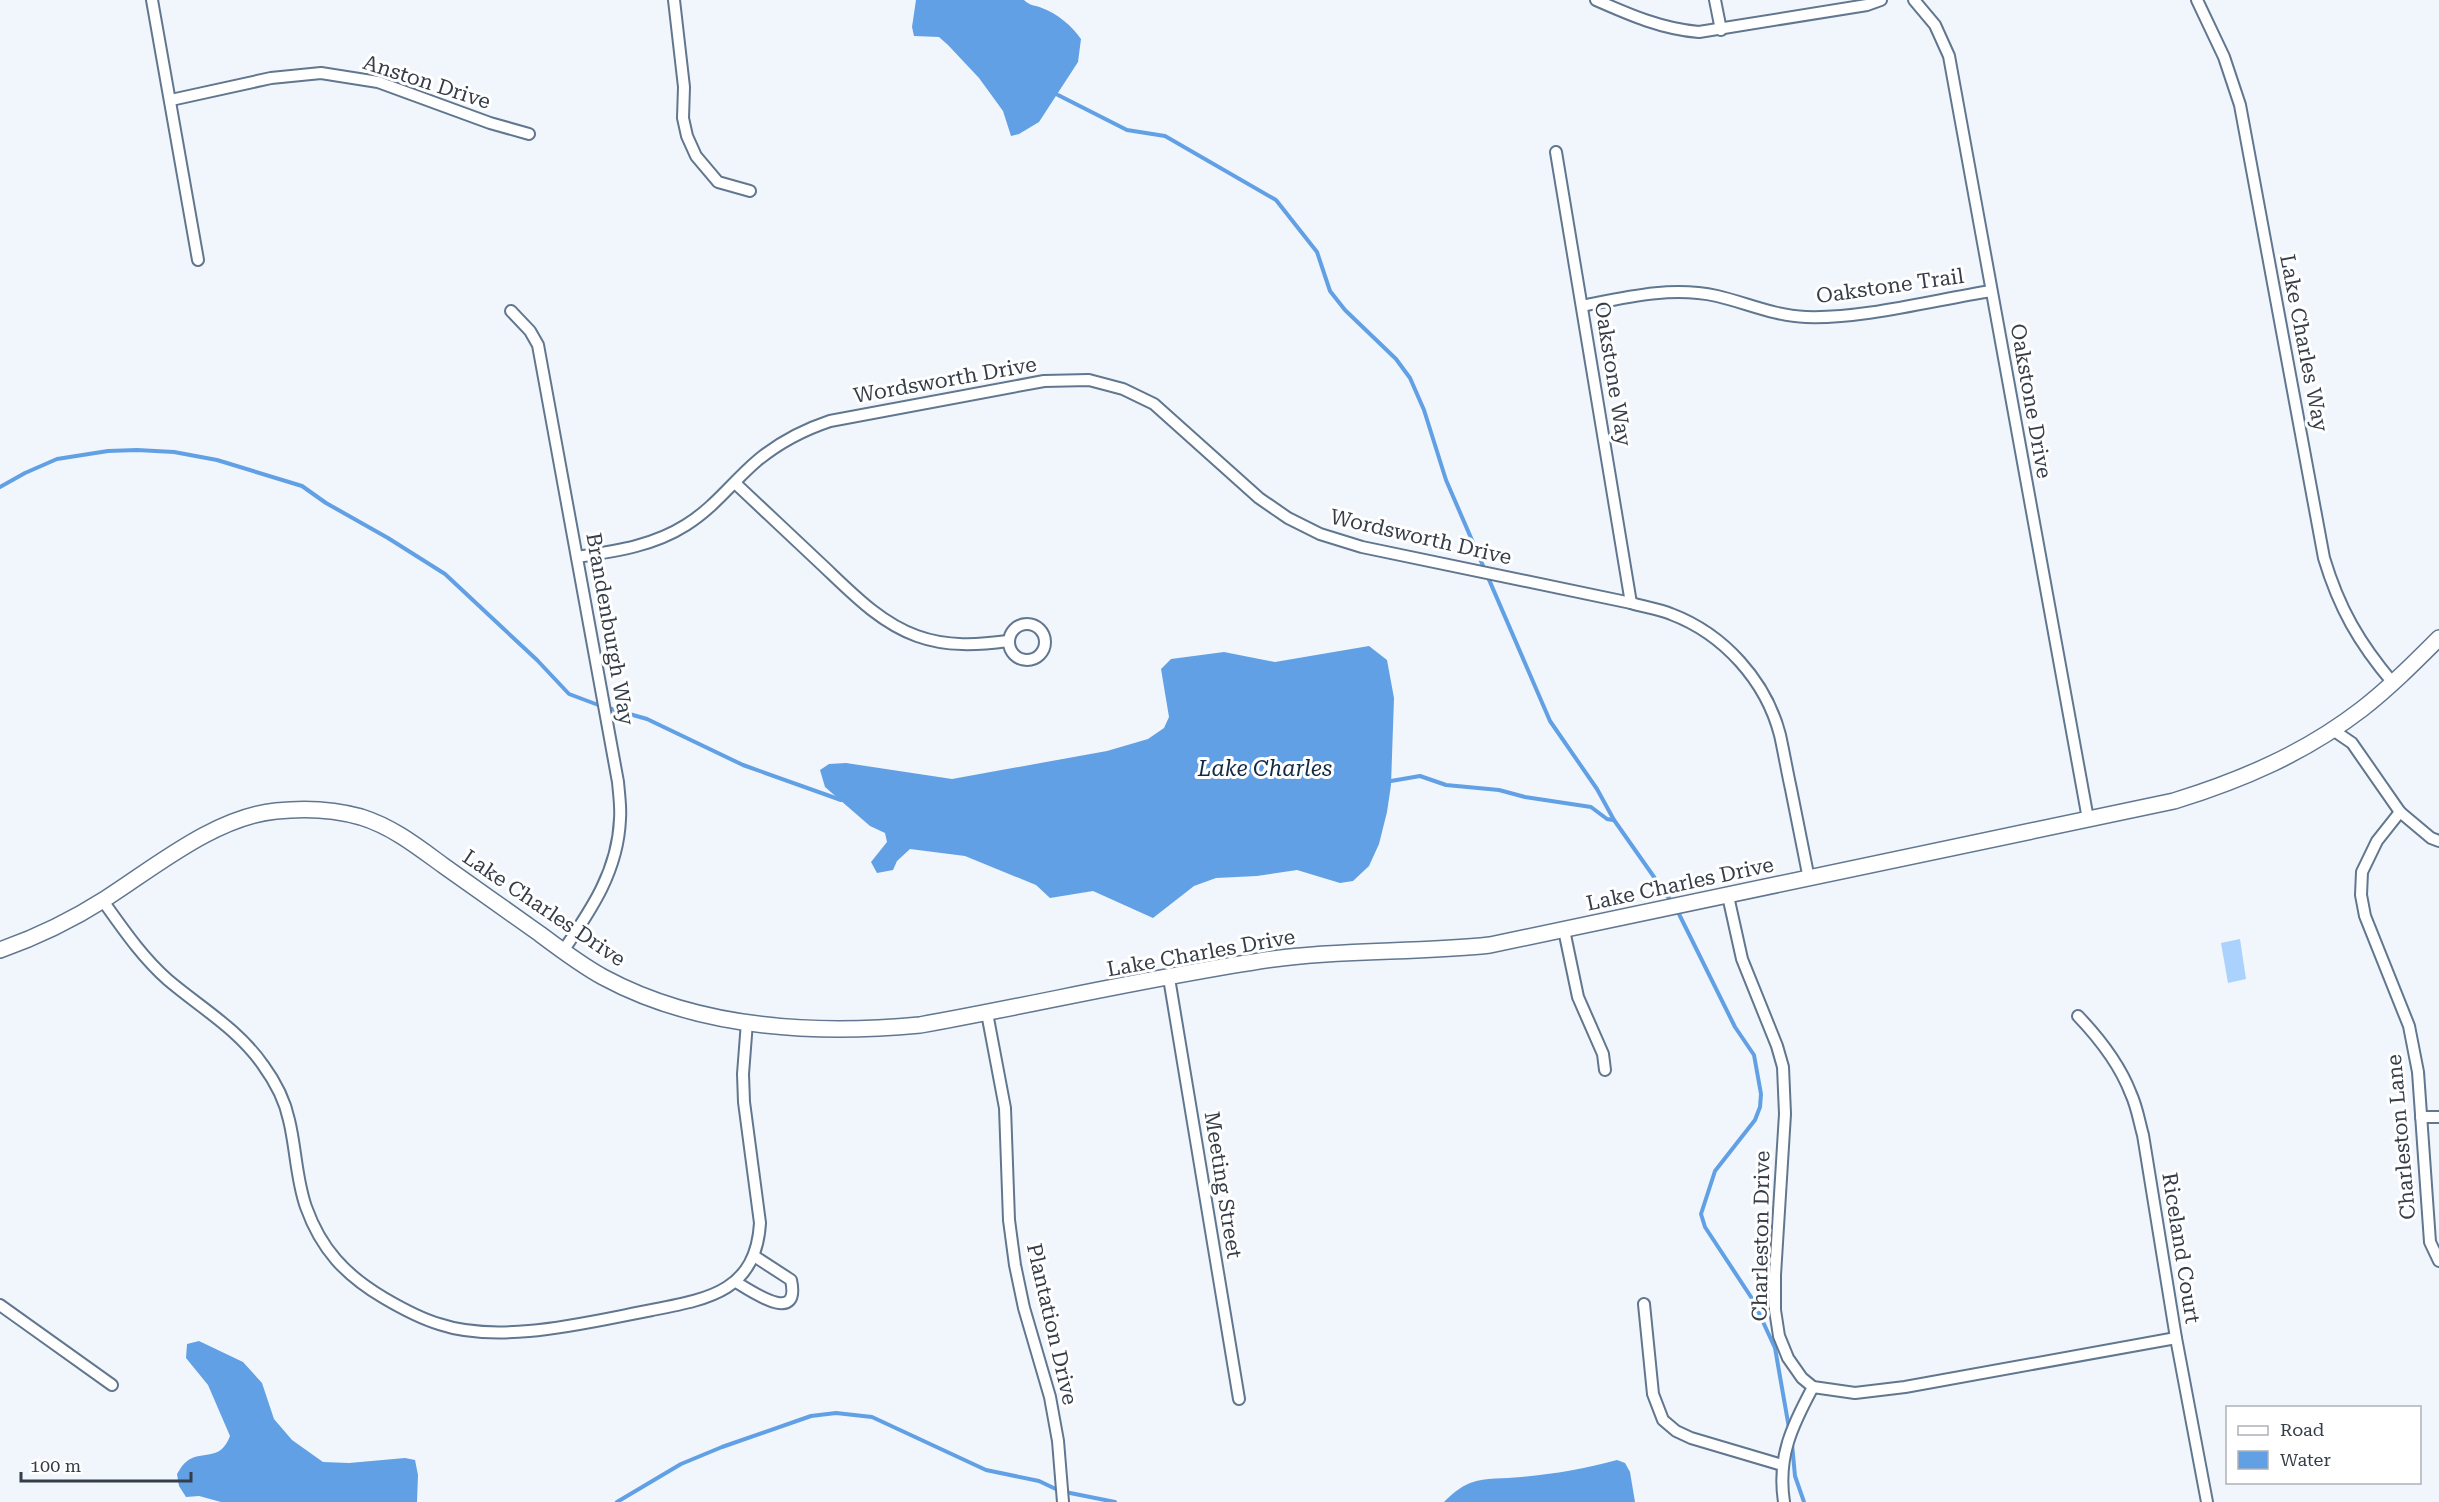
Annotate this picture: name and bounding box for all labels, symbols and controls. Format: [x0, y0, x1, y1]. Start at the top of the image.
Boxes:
street label: Anston Drive [360, 50, 494, 114]
street label: Lake Charles Way [2275, 252, 2333, 434]
street label: Oakstone Trail [1815, 264, 1966, 308]
street label: Oakstone Way [1590, 300, 1636, 448]
street label: Oakstone Drive [2006, 322, 2056, 480]
street label: Wordsworth Drive [852, 352, 1038, 408]
street label: Wordsworth Drive [1328, 504, 1514, 570]
street label: Brandenburgh Way [581, 531, 639, 728]
water label: Lake Charles [1197, 756, 1332, 781]
street label: Lake Charles Drive [458, 845, 630, 971]
street label: Lake Charles Drive [1584, 852, 1776, 916]
street label: Lake Charles Drive [1105, 925, 1297, 981]
street label: Charleston Lane [2382, 1053, 2420, 1221]
street label: Meeting Street [1200, 1110, 1246, 1260]
street label: Charleston Drive [1748, 1150, 1774, 1322]
street label: Riceland Court [2157, 1171, 2205, 1325]
street label: Plantation Drive [1022, 1241, 1082, 1407]
legend [2226, 1406, 2421, 1484]
text: Road [2280, 1419, 2325, 1440]
scale bar [21, 1445, 190, 1483]
text: Water [2280, 1449, 2331, 1470]
text: 100 m [30, 1455, 81, 1476]

